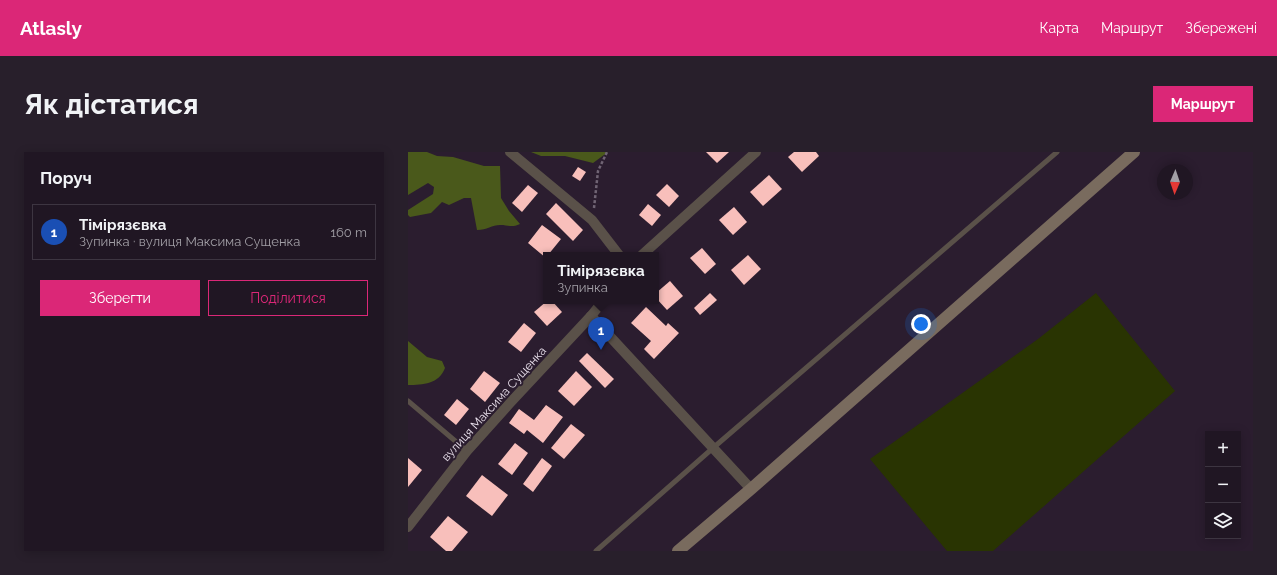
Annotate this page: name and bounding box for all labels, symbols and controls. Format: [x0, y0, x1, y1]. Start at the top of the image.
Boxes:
text: Atlasly [20, 17, 82, 39]
text: Карта [1040, 20, 1079, 36]
text: Маршрут [1101, 20, 1163, 36]
text: Збережені [1185, 20, 1257, 36]
button: Маршрут [1153, 86, 1253, 122]
text: Як дістатися [24, 88, 198, 121]
north arrow [1157, 164, 1193, 200]
text: Поруч [40, 168, 92, 188]
text: Тімірязєвка [79, 216, 166, 234]
text: 1 [51, 225, 57, 240]
text: 160 m [330, 225, 367, 240]
text: Зупинка · вулиця Максима Сущенка [79, 234, 300, 249]
popup [543, 252, 659, 304]
text: Тімірязєвка [557, 262, 645, 280]
button: Зберегти [40, 280, 200, 316]
button: Поділитися [208, 280, 368, 316]
text: Зупинка [557, 280, 608, 295]
your location [911, 314, 931, 334]
pin: 1 [588, 317, 614, 350]
street label: вулиця Максима Сущенка [439, 344, 549, 464]
map controls [1205, 431, 1241, 539]
button: + [1205, 431, 1241, 467]
button: − [1205, 467, 1241, 503]
button: layers [1205, 503, 1241, 539]

